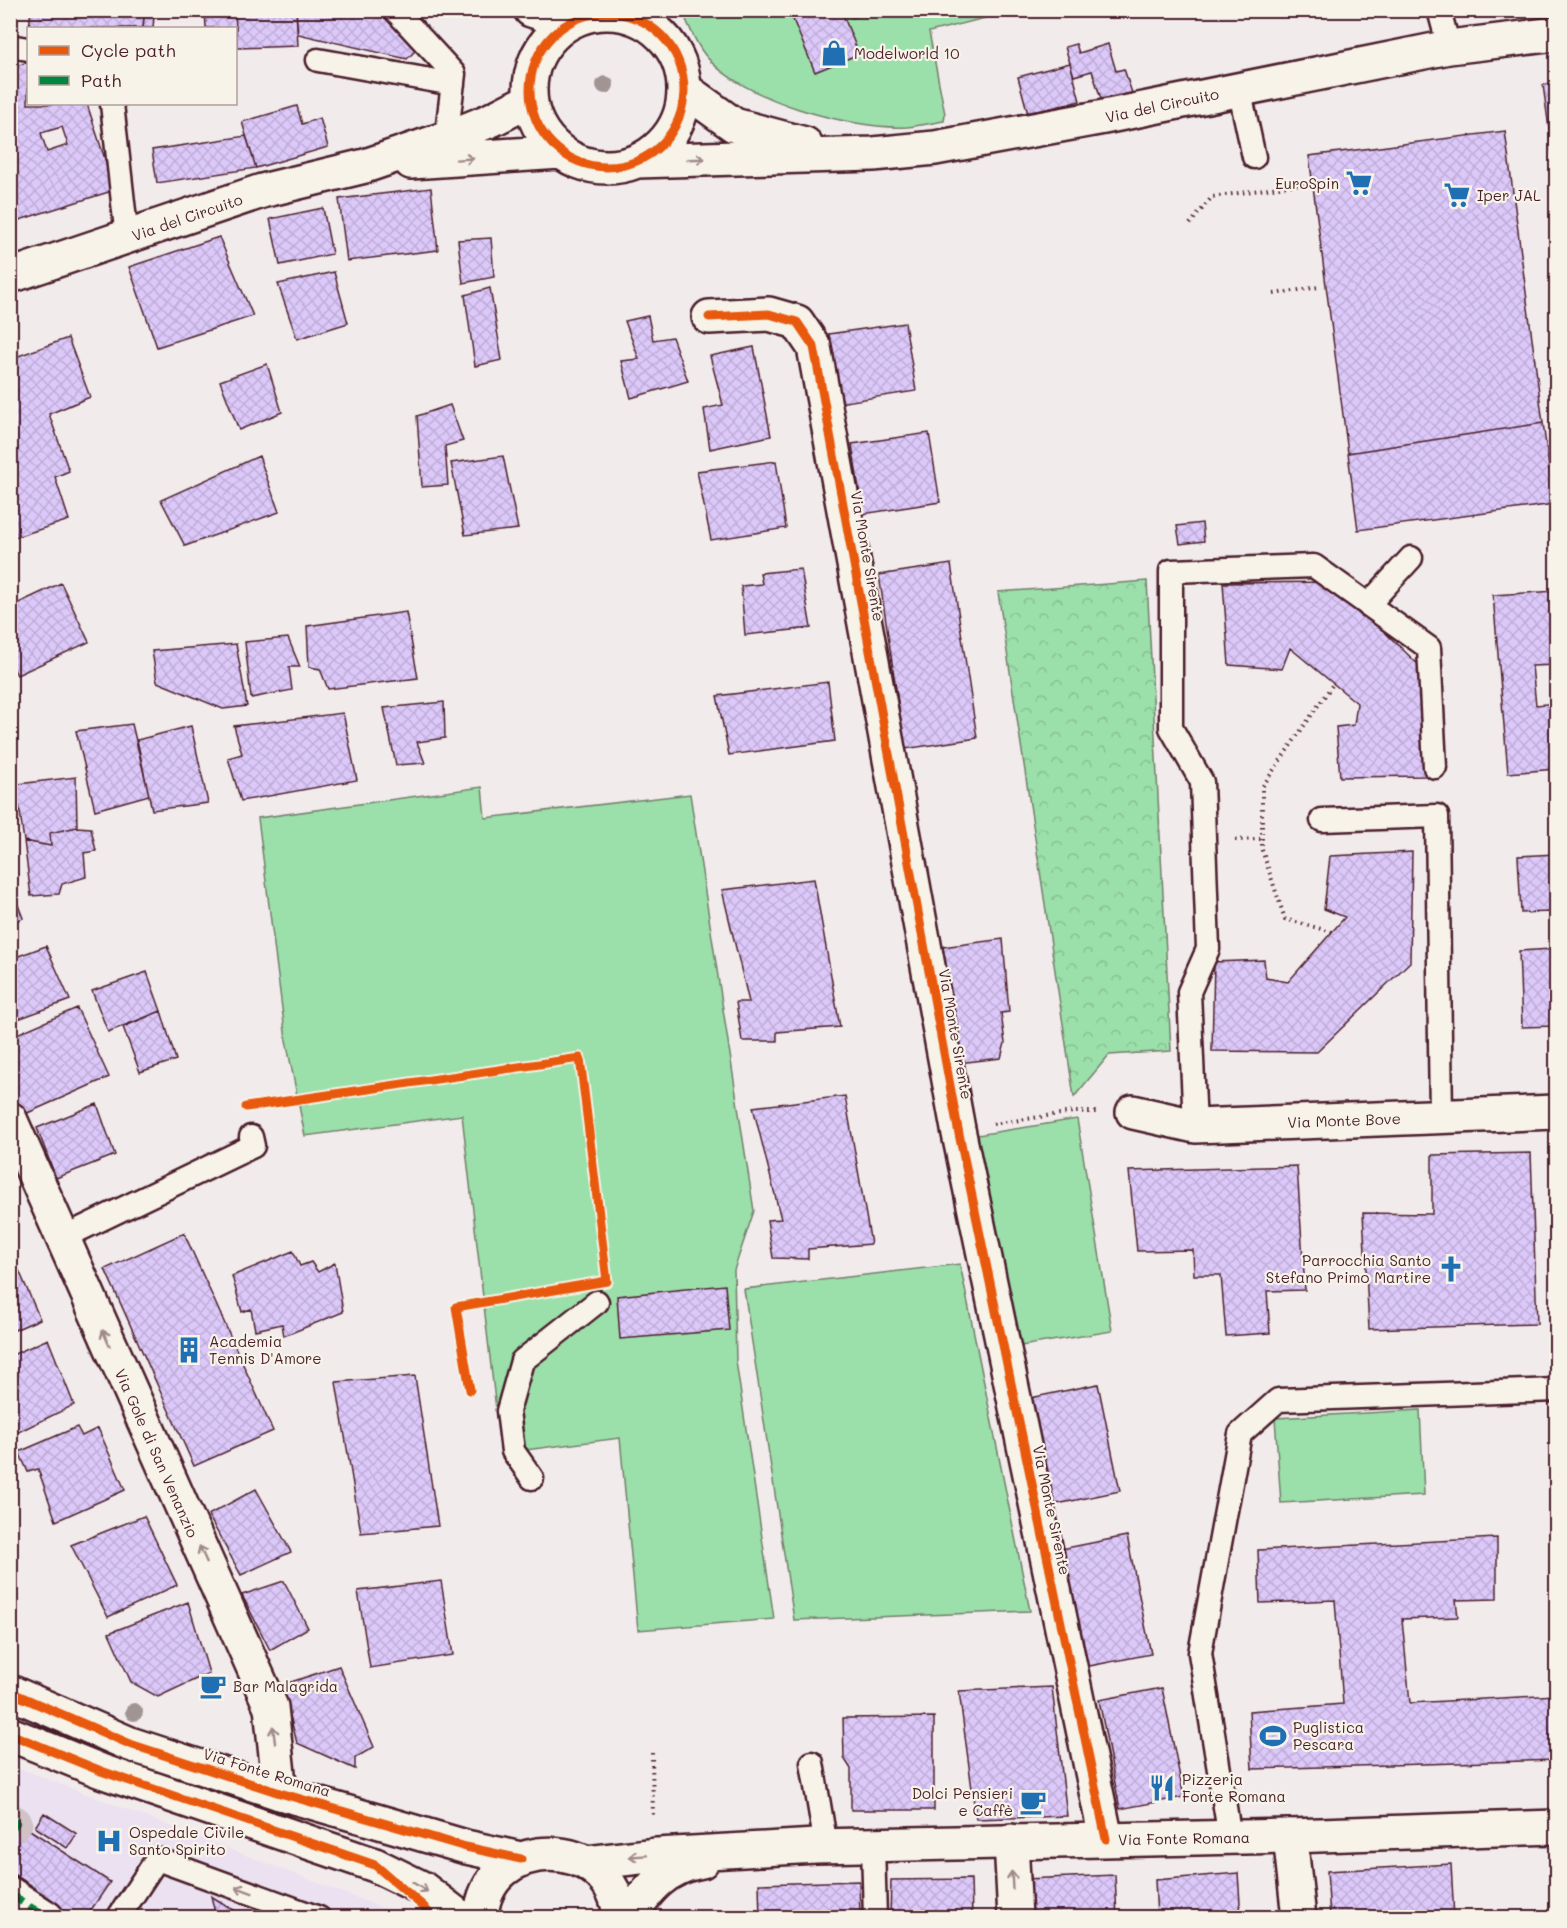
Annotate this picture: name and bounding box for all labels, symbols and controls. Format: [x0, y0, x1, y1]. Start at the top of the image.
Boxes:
legend [27, 27, 237, 105]
text: Cycle path [81, 38, 176, 62]
shop icon: Modelworld 10 [819, 38, 849, 68]
place label: Modelworld 10 [854, 43, 960, 63]
text: Path [81, 68, 121, 92]
street label: Via del Circuito [1103, 83, 1221, 127]
one-way arrow [454, 153, 474, 164]
one-way arrow [685, 154, 705, 165]
supermarket icon: EuroSpin [1344, 168, 1374, 198]
place label: EuroSpin [1275, 173, 1339, 193]
supermarket icon: Iper JAL [1442, 180, 1472, 210]
place label: Iper JAL [1477, 185, 1541, 205]
street label: Via del Circuito [129, 189, 245, 245]
street label: Via Monte Sirente [847, 489, 889, 623]
street label: Via Monte Sirente [935, 967, 977, 1101]
street label: Via Monte Bove [1287, 1108, 1401, 1132]
place label: Parrocchia Santo Stefano Primo Martire [1266, 1250, 1431, 1287]
church icon: Parrocchia Santo Stefano Primo Martire [1436, 1254, 1466, 1284]
one-way arrow [100, 1329, 112, 1347]
place label: Academia Tennis D'Amore [209, 1331, 322, 1368]
building icon: Academia Tennis D'Amore [174, 1335, 204, 1365]
street label: Via Gole di San Venanzio [111, 1365, 203, 1541]
street label: Via Monte Sirente [1028, 1443, 1076, 1577]
one-way arrow [196, 1546, 208, 1564]
cafe icon: Bar Malagrida [198, 1671, 228, 1701]
place label: Bar Malagrida [233, 1676, 338, 1696]
place label: Puglistica Pescara [1293, 1717, 1364, 1754]
sports icon: Puglistica Pescara [1258, 1721, 1288, 1751]
one-way arrow [268, 1725, 279, 1745]
street label: Via Fonte Romana [201, 1743, 333, 1801]
place label: Pizzeria Fonte Romana [1182, 1769, 1286, 1806]
restaurant icon: Pizzeria Fonte Romana [1147, 1773, 1177, 1803]
place label: Dolci Pensieri e Caffè [912, 1783, 1013, 1820]
cafe icon: Dolci Pensieri e Caffè [1018, 1787, 1048, 1817]
place label: Ospedale Civile Santo Spirito [129, 1822, 244, 1859]
hospital icon: Ospedale Civile Santo Spirito [94, 1826, 124, 1856]
street label: Via Fonte Romana [1118, 1827, 1250, 1849]
one-way arrow [629, 1851, 649, 1862]
one-way arrow [1006, 1870, 1017, 1890]
one-way arrow [411, 1882, 428, 1894]
one-way arrow [235, 1884, 254, 1895]

